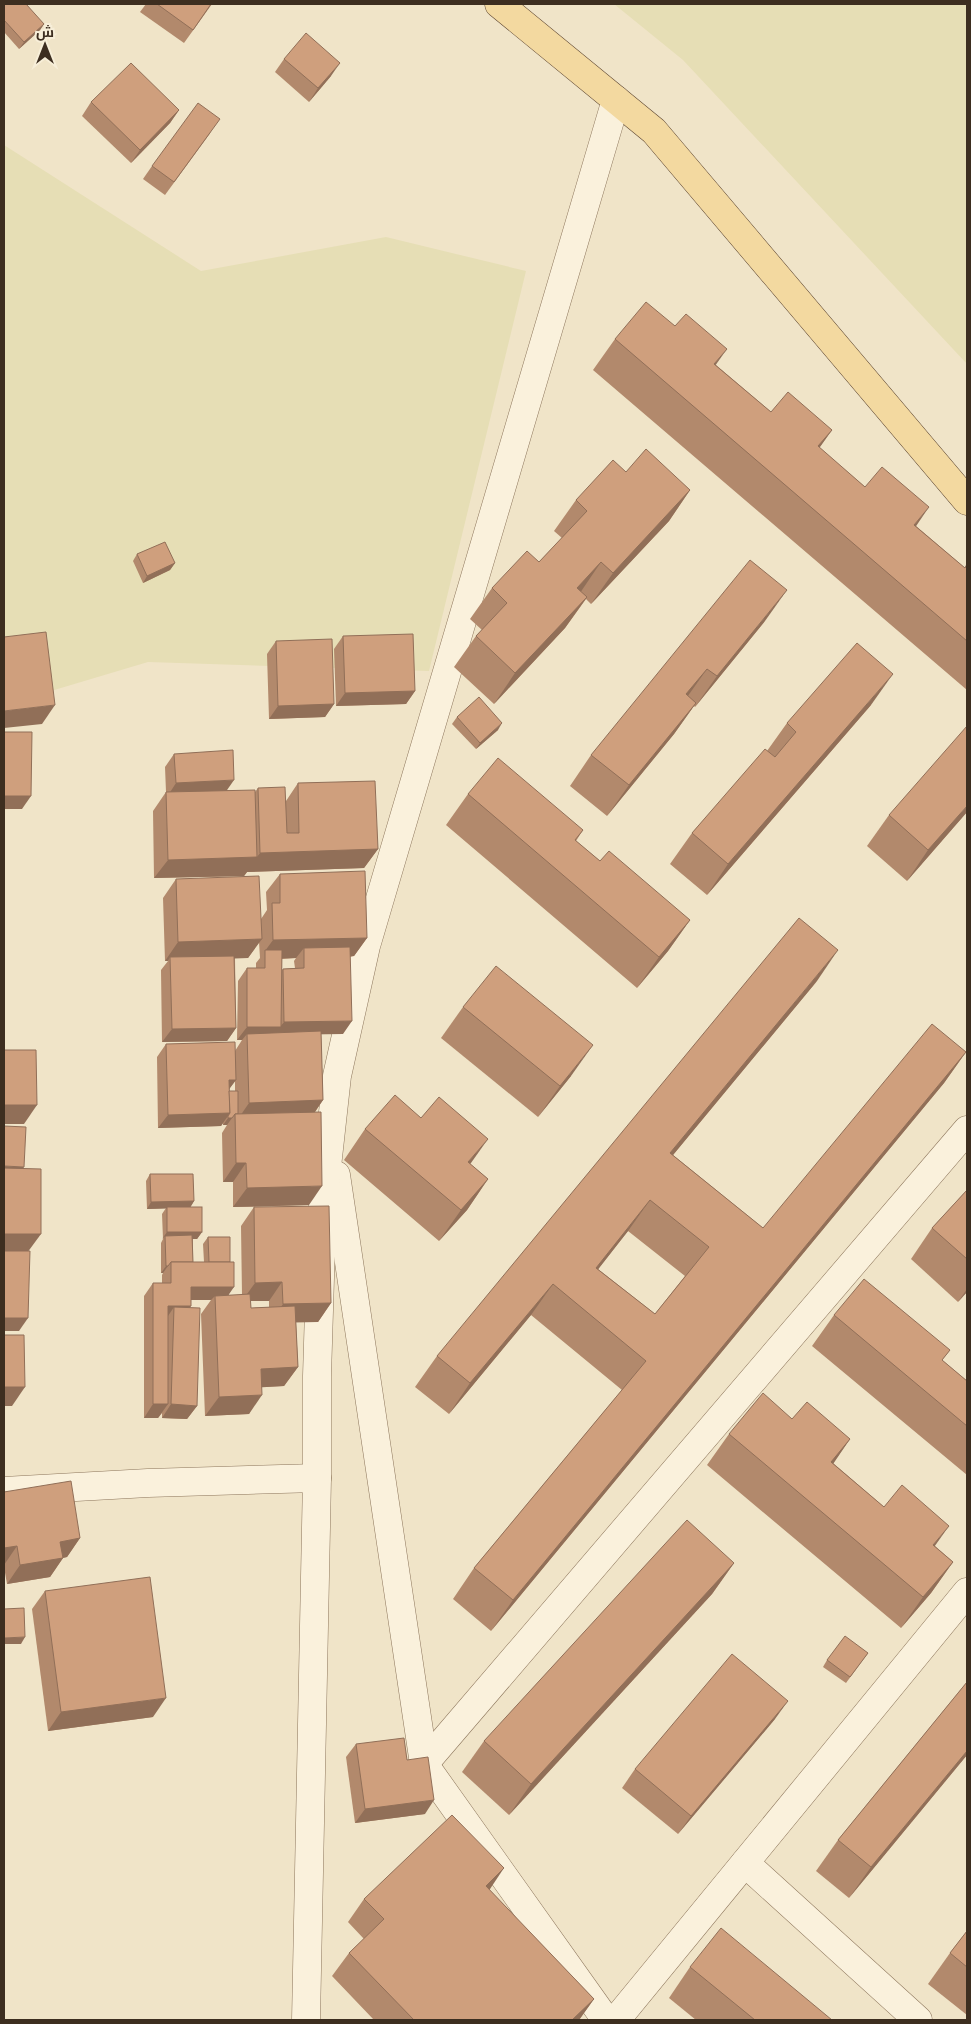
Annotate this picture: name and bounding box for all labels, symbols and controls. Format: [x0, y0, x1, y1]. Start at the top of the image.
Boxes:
north arrow [20, 20, 70, 70]
text: ش [36, 22, 54, 41]

